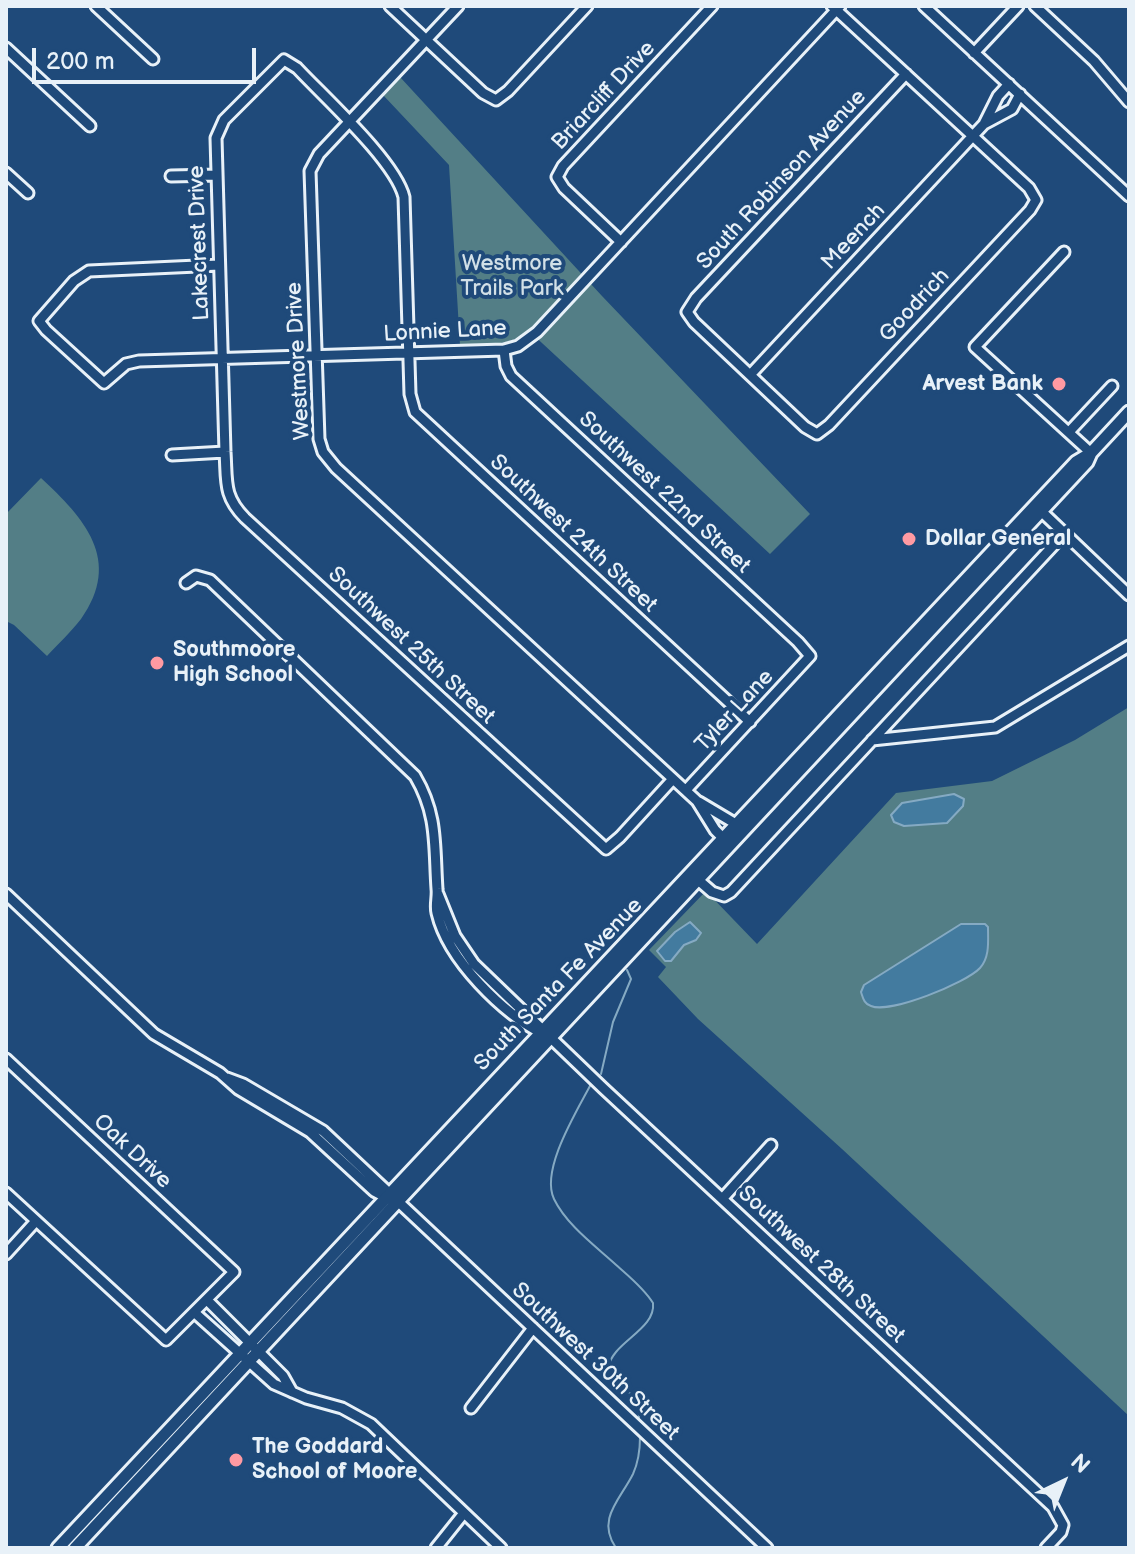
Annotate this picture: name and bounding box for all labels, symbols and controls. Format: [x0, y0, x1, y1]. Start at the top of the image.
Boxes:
scale bar [36, 32, 260, 82]
street label: Briarcliff Drive [547, 36, 661, 156]
text: 200 m [46, 47, 115, 76]
street label: South Robinson Avenue [692, 85, 872, 275]
street label: Lakecrest Drive [184, 165, 216, 321]
street label: Meench [817, 198, 891, 276]
park label: Westmore Trails Park [460, 251, 564, 302]
street label: Goodrich [874, 264, 956, 348]
street label: Westmore Drive [282, 281, 316, 441]
street label: Lonnie Lane [383, 316, 507, 348]
place label: Arvest Bank [922, 371, 1043, 397]
marker: Arvest Bank [1050, 375, 1068, 393]
street label: Southwest 22nd Street [573, 407, 755, 579]
street label: Southwest 24th Street [484, 450, 662, 618]
place label: Dollar General [925, 526, 1071, 552]
marker: Dollar General [900, 530, 918, 548]
street label: Southwest 25th Street [322, 562, 500, 730]
place label: Southmoore High School [173, 637, 295, 688]
marker: Southmoore High School [148, 654, 166, 672]
street label: Tyler Lane [690, 664, 780, 758]
street label: South Santa Fe Avenue [469, 893, 649, 1077]
street label: Oak Drive [87, 1109, 177, 1195]
street label: Southwest 28th Street [732, 1181, 910, 1349]
street label: Southwest 30th Street [506, 1277, 684, 1447]
place label: The Goddard School of Moore [252, 1434, 417, 1486]
north arrow [1023, 1442, 1103, 1522]
text: N [1064, 1449, 1095, 1480]
marker: The Goddard School of Moore [227, 1451, 245, 1469]

